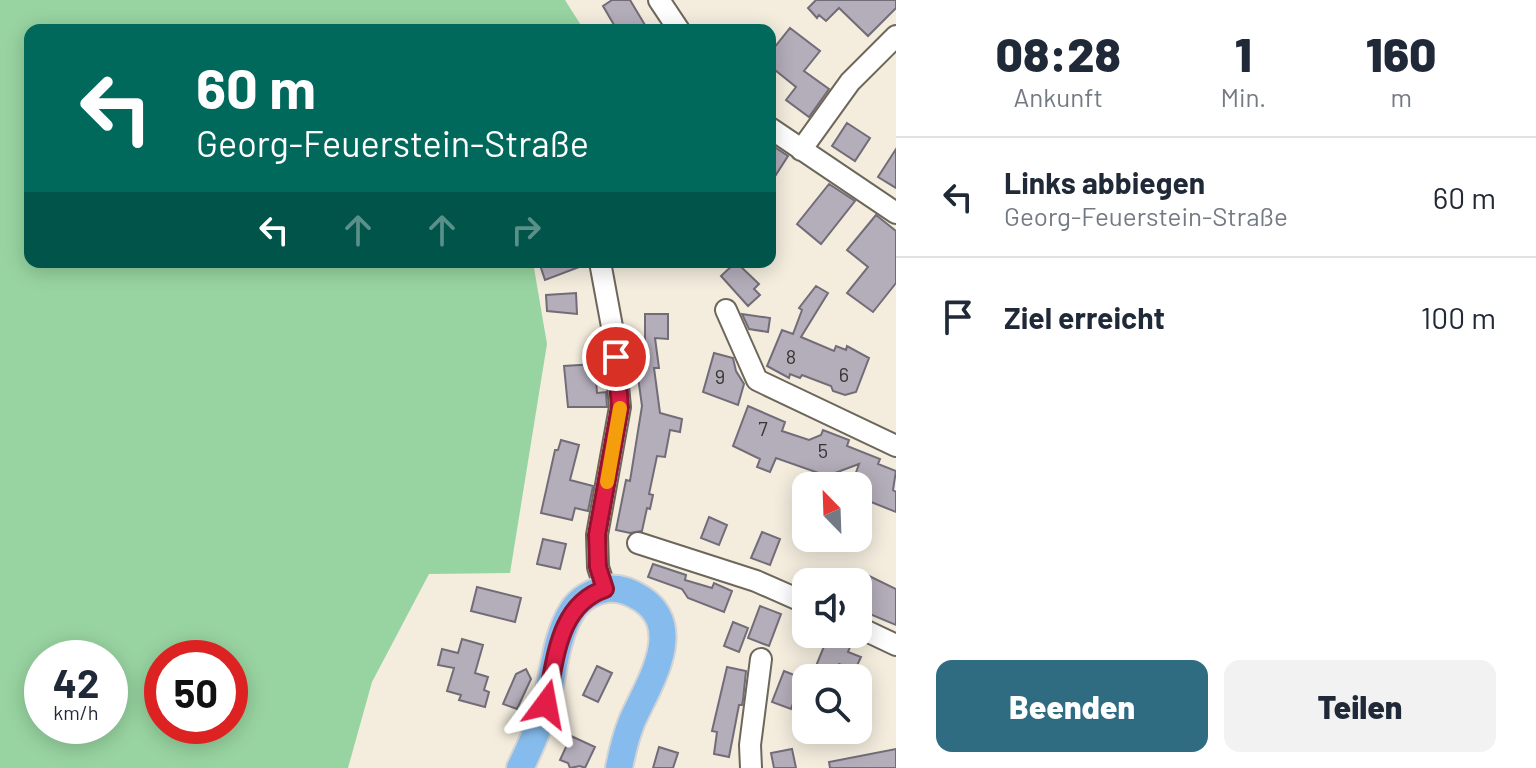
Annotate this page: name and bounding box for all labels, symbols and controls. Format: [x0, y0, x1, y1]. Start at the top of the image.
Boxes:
text: 08:28 [996, 24, 1121, 82]
text: 1 [1235, 24, 1252, 82]
text: 160 [1366, 24, 1436, 82]
text: 60 m [196, 53, 316, 120]
icon: left [64, 56, 168, 160]
text: Ankunft [1013, 81, 1103, 112]
text: Min. [1220, 81, 1266, 112]
text: m [1390, 81, 1412, 112]
text: Georg-Feuerstein-Straße [196, 121, 589, 164]
text: Links abbiegen [1004, 164, 1205, 200]
icon: left [936, 175, 980, 219]
text: 60 m [1433, 179, 1496, 215]
text: Georg-Feuerstein-Straße [1004, 200, 1288, 231]
icon: left [252, 208, 296, 252]
icon: ahead [336, 208, 380, 252]
icon: ahead [420, 208, 464, 252]
icon: right [504, 208, 548, 252]
icon: arrive [936, 295, 980, 339]
text: Ziel erreicht [1004, 299, 1165, 335]
text: 100 m [1421, 299, 1496, 335]
pin [582, 323, 650, 391]
icon: arrive [594, 335, 638, 379]
house number: 8 [786, 344, 796, 368]
house number: 6 [839, 362, 849, 386]
house number: 9 [715, 364, 725, 388]
house number: 7 [758, 416, 768, 440]
house number: 5 [818, 438, 828, 462]
north arrow [792, 472, 872, 552]
map controls [792, 472, 872, 744]
button: sound [792, 568, 872, 648]
speed limit sign: 50 [144, 640, 248, 744]
text: 42 [53, 658, 99, 706]
button: Beenden [936, 660, 1208, 752]
button: Teilen [1224, 660, 1496, 752]
position arrow [504, 662, 588, 746]
button: search [792, 664, 872, 744]
text: km/h [53, 700, 99, 724]

